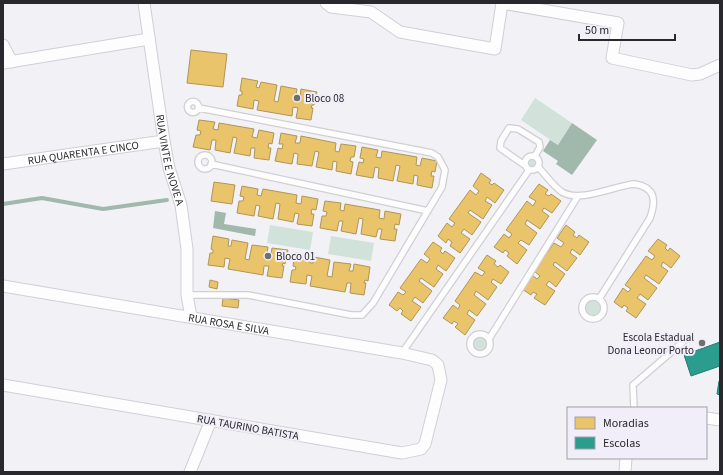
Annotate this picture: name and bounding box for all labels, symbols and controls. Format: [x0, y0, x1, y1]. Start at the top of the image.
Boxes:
scale bar [579, 16, 675, 42]
text: 50 m [585, 22, 609, 39]
place label: Bloco 08 [305, 91, 345, 106]
marker: Bloco 08 [292, 93, 302, 103]
street label: RUA VINTE E NOVE A [152, 113, 188, 207]
street label: RUA QUARENTA E CINCO [27, 138, 140, 168]
place label: Bloco 01 [276, 249, 315, 264]
marker: Bloco 01 [263, 251, 273, 261]
street label: RUA ROSA E SILVA [187, 310, 270, 339]
place label: Escola Estadual Dona Leonor Porto [608, 330, 694, 358]
marker: Escola Estadual Dona Leonor Porto [697, 338, 707, 348]
legend [567, 407, 707, 459]
street label: RUA TAURINO BATISTA [196, 411, 300, 444]
text: Moradias [603, 415, 649, 432]
text: Escolas [603, 435, 640, 452]

